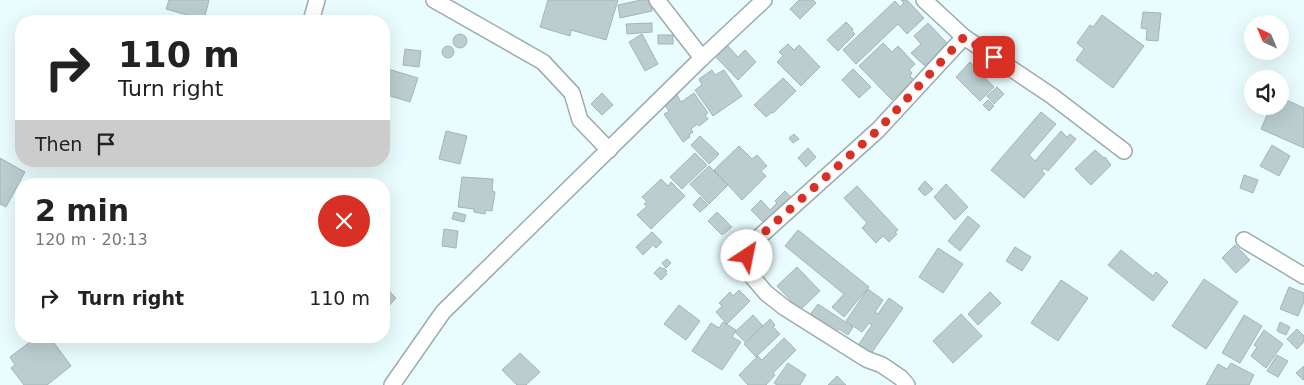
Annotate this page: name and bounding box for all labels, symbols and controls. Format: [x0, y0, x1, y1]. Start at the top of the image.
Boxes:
north arrow [1244, 15, 1289, 60]
map controls [1244, 15, 1289, 115]
icon: right [35, 35, 100, 100]
text: 110 m [118, 35, 240, 75]
pin [973, 36, 1015, 78]
icon: arrive [980, 43, 1008, 71]
button: sound [1244, 70, 1289, 115]
text: Turn right [118, 76, 223, 101]
icon: arrive [92, 130, 120, 158]
text: Then [35, 133, 82, 155]
text: 2 min [35, 193, 129, 228]
button: close [318, 195, 370, 247]
position arrow [720, 229, 772, 281]
text: 120 m · 20:13 [35, 230, 148, 249]
icon: right [35, 284, 63, 312]
text: Turn right [78, 287, 184, 309]
text: 110 m [309, 287, 370, 309]

